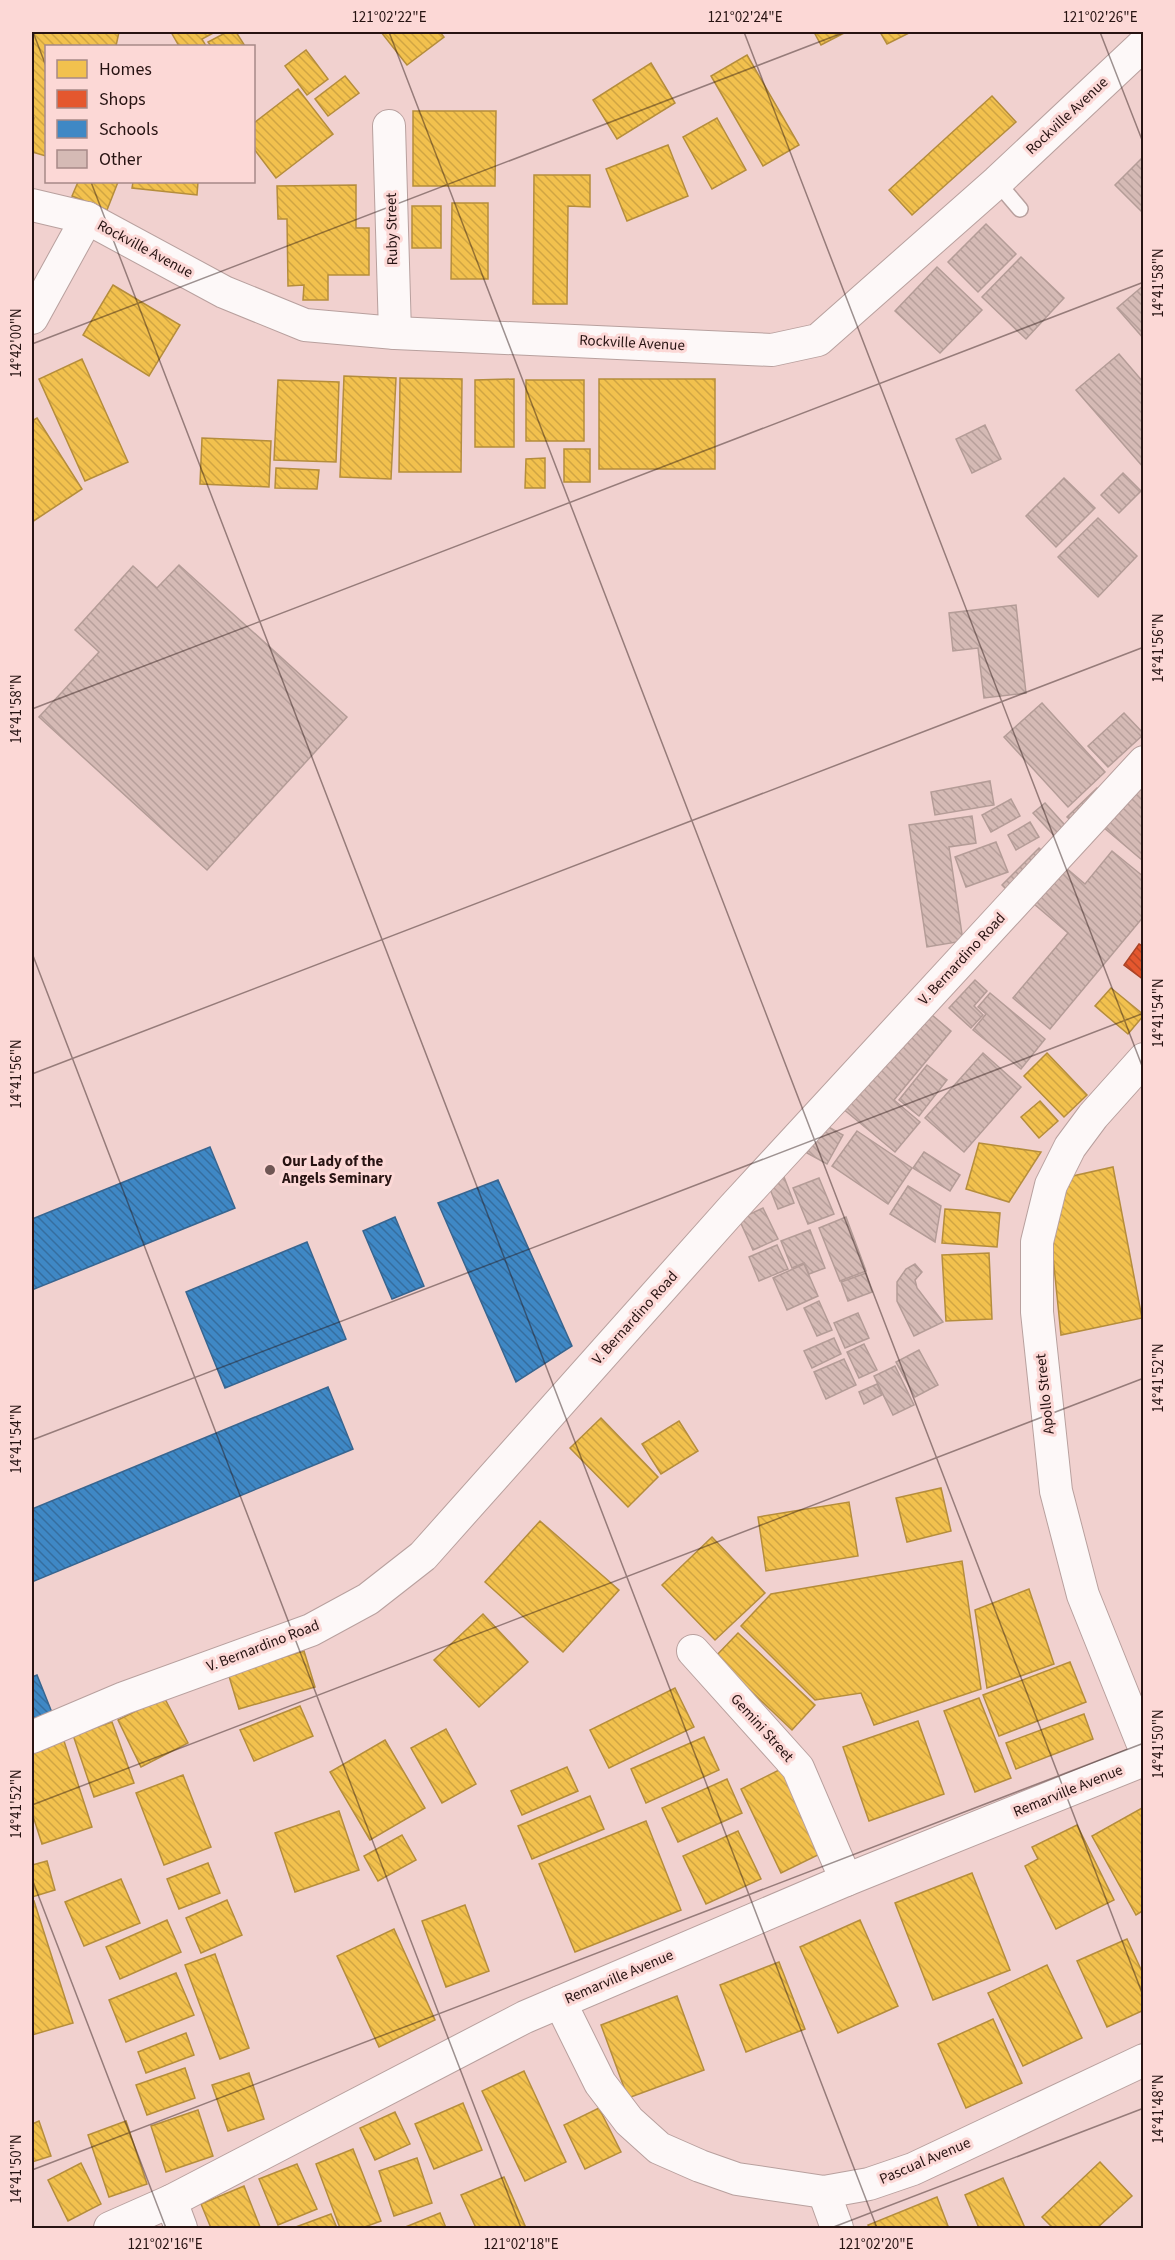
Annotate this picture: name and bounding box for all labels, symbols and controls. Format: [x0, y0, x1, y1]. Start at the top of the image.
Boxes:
text: 121°02'22"E [351, 7, 427, 28]
text: 121°02'24"E [707, 7, 783, 28]
text: 121°02'26"E [1062, 7, 1138, 28]
legend [45, 45, 255, 183]
text: Homes [99, 57, 152, 82]
street label: Rockville Avenue [1021, 72, 1113, 160]
text: Shops [99, 87, 146, 112]
text: Schools [99, 117, 158, 142]
text: Other [99, 147, 143, 172]
street label: Ruby Street [381, 193, 403, 265]
street label: Rockville Avenue [93, 215, 197, 283]
text: 14°41'58"N [1148, 248, 1169, 318]
text: 14°42'00"N [6, 308, 27, 378]
street label: Rockville Avenue [579, 330, 685, 356]
text: 14°41'56"N [1148, 613, 1169, 683]
text: 14°41'58"N [6, 674, 27, 744]
street label: V. Bernardino Road [914, 908, 1010, 1010]
text: 14°41'54"N [1148, 978, 1169, 1048]
text: 14°41'56"N [6, 1039, 27, 1109]
place label: Our Lady of the Angels Seminary [281, 1151, 392, 1189]
marker: Our Lady of the Angels Seminary [263, 1163, 277, 1177]
street label: V. Bernardino Road [587, 1267, 683, 1369]
text: 14°41'52"N [1148, 1343, 1169, 1413]
street label: Apollo Street [1030, 1353, 1060, 1435]
text: 14°41'54"N [6, 1404, 27, 1474]
street label: V. Bernardino Road [204, 1615, 322, 1677]
street label: Gemini Street [726, 1689, 798, 1767]
text: 14°41'50"N [1148, 1709, 1169, 1779]
street label: Remarville Avenue [1010, 1759, 1126, 1823]
text: 14°41'52"N [6, 1769, 27, 1839]
street label: Remarville Avenue [561, 1945, 677, 2009]
text: 14°41'48"N [1148, 2074, 1169, 2144]
street label: Pascual Avenue [876, 2132, 974, 2190]
text: 14°41'50"N [6, 2134, 27, 2204]
text: 121°02'16"E [127, 2234, 203, 2255]
text: 121°02'18"E [483, 2234, 559, 2255]
text: 121°02'20"E [838, 2234, 914, 2255]

